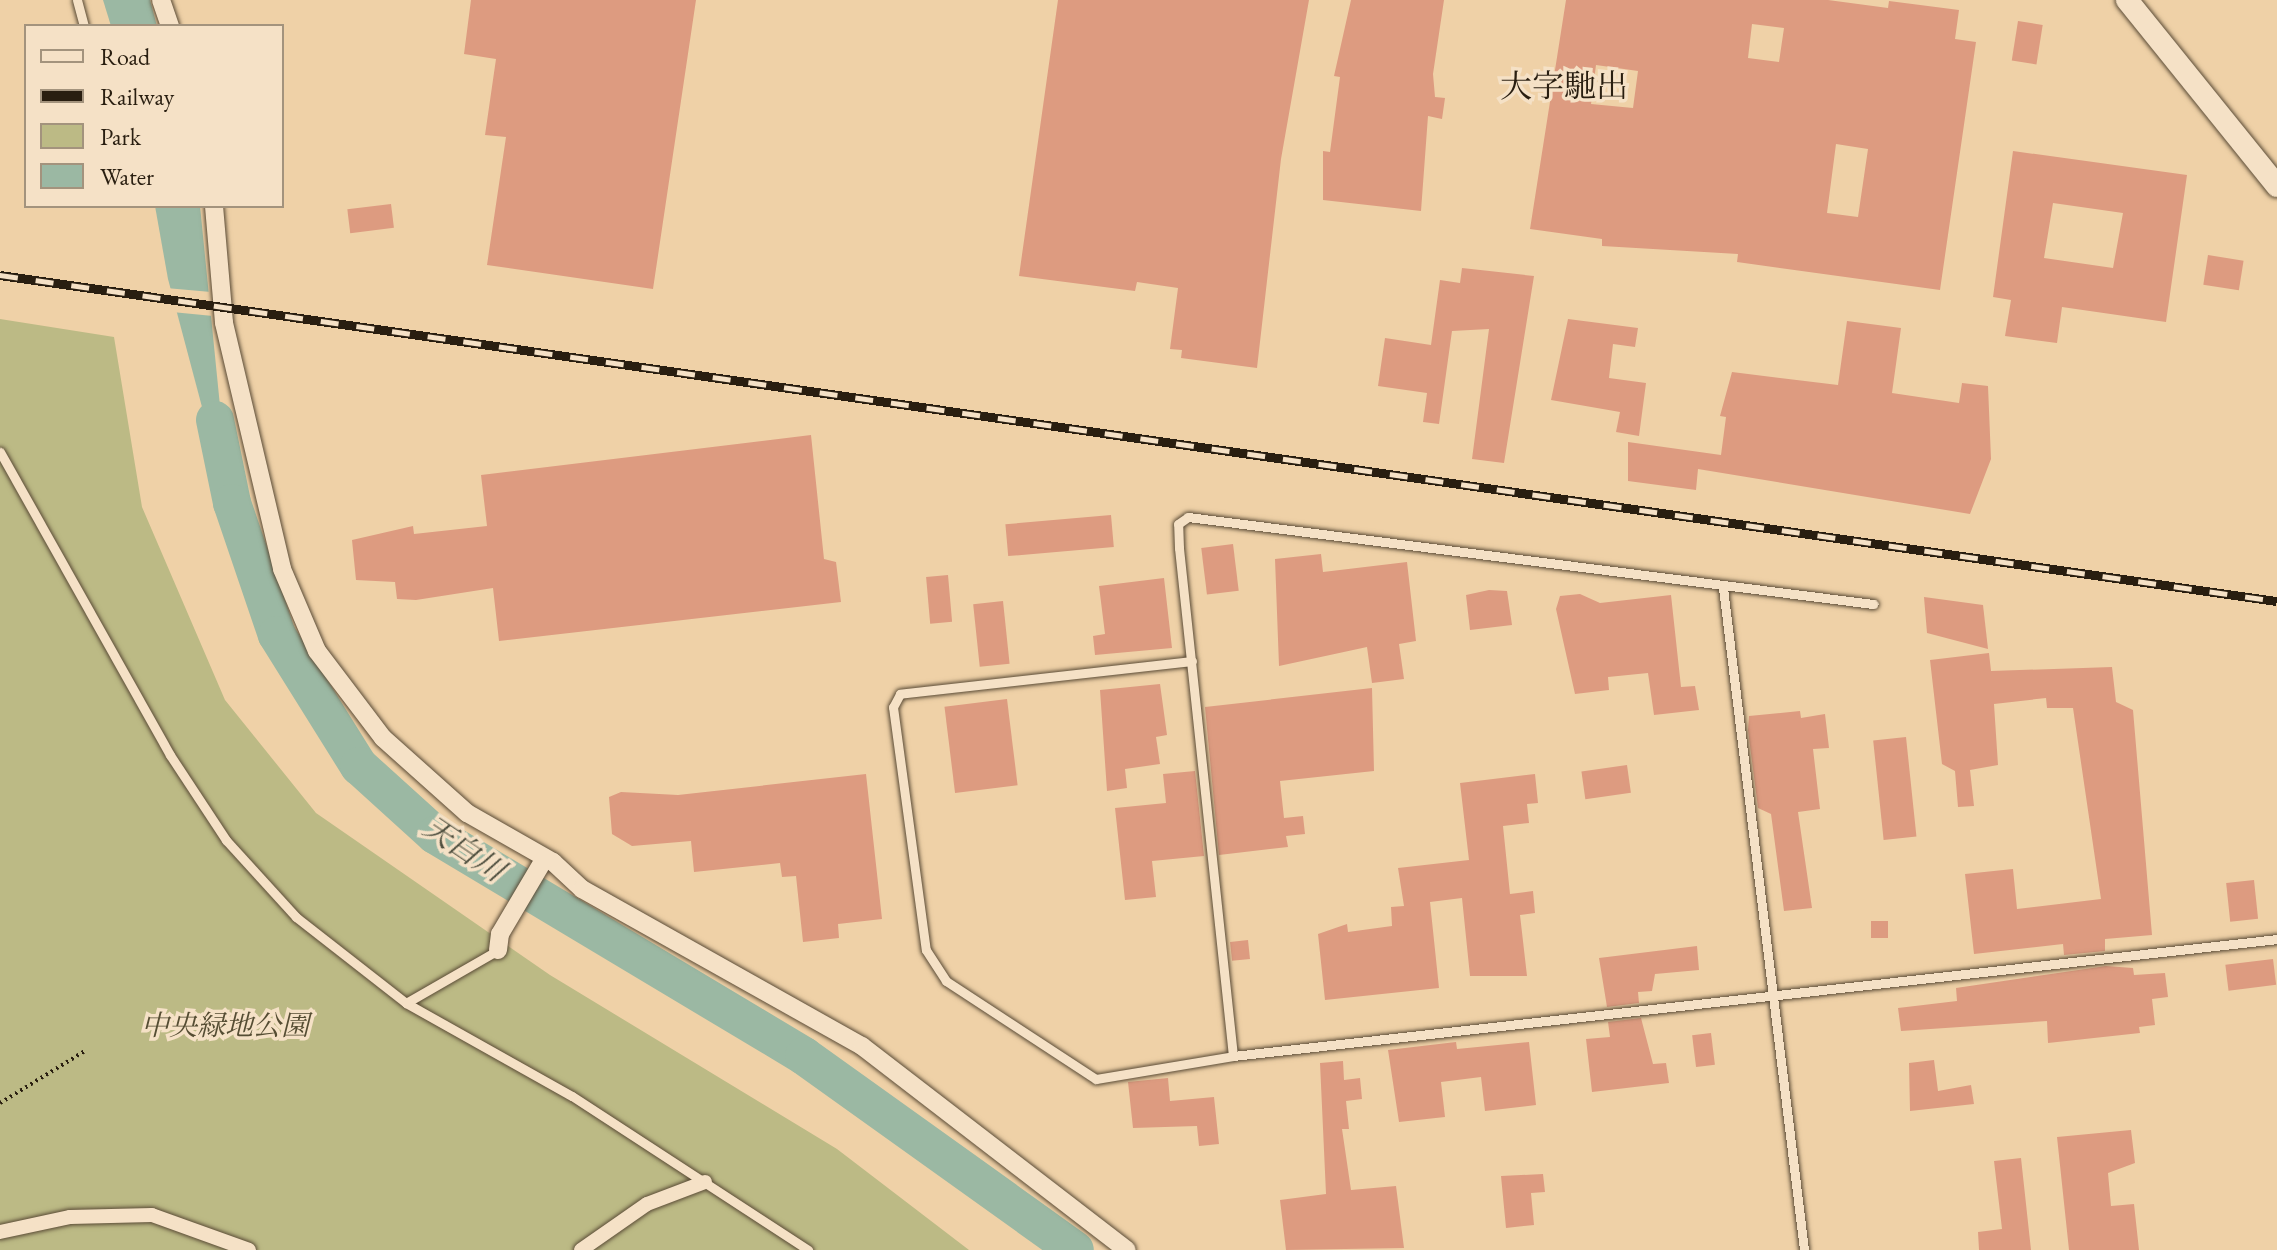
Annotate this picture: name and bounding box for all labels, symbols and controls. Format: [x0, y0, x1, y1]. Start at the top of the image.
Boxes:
legend [24, 24, 284, 208]
text: Road [100, 41, 150, 72]
district label: 大字馳出 [1500, 67, 1628, 105]
text: Railway [100, 81, 174, 112]
text: Park [100, 121, 141, 152]
text: Water [100, 161, 154, 192]
water label: 天白川 [417, 809, 511, 889]
park label: 中央緑地公園 [141, 1008, 309, 1042]

